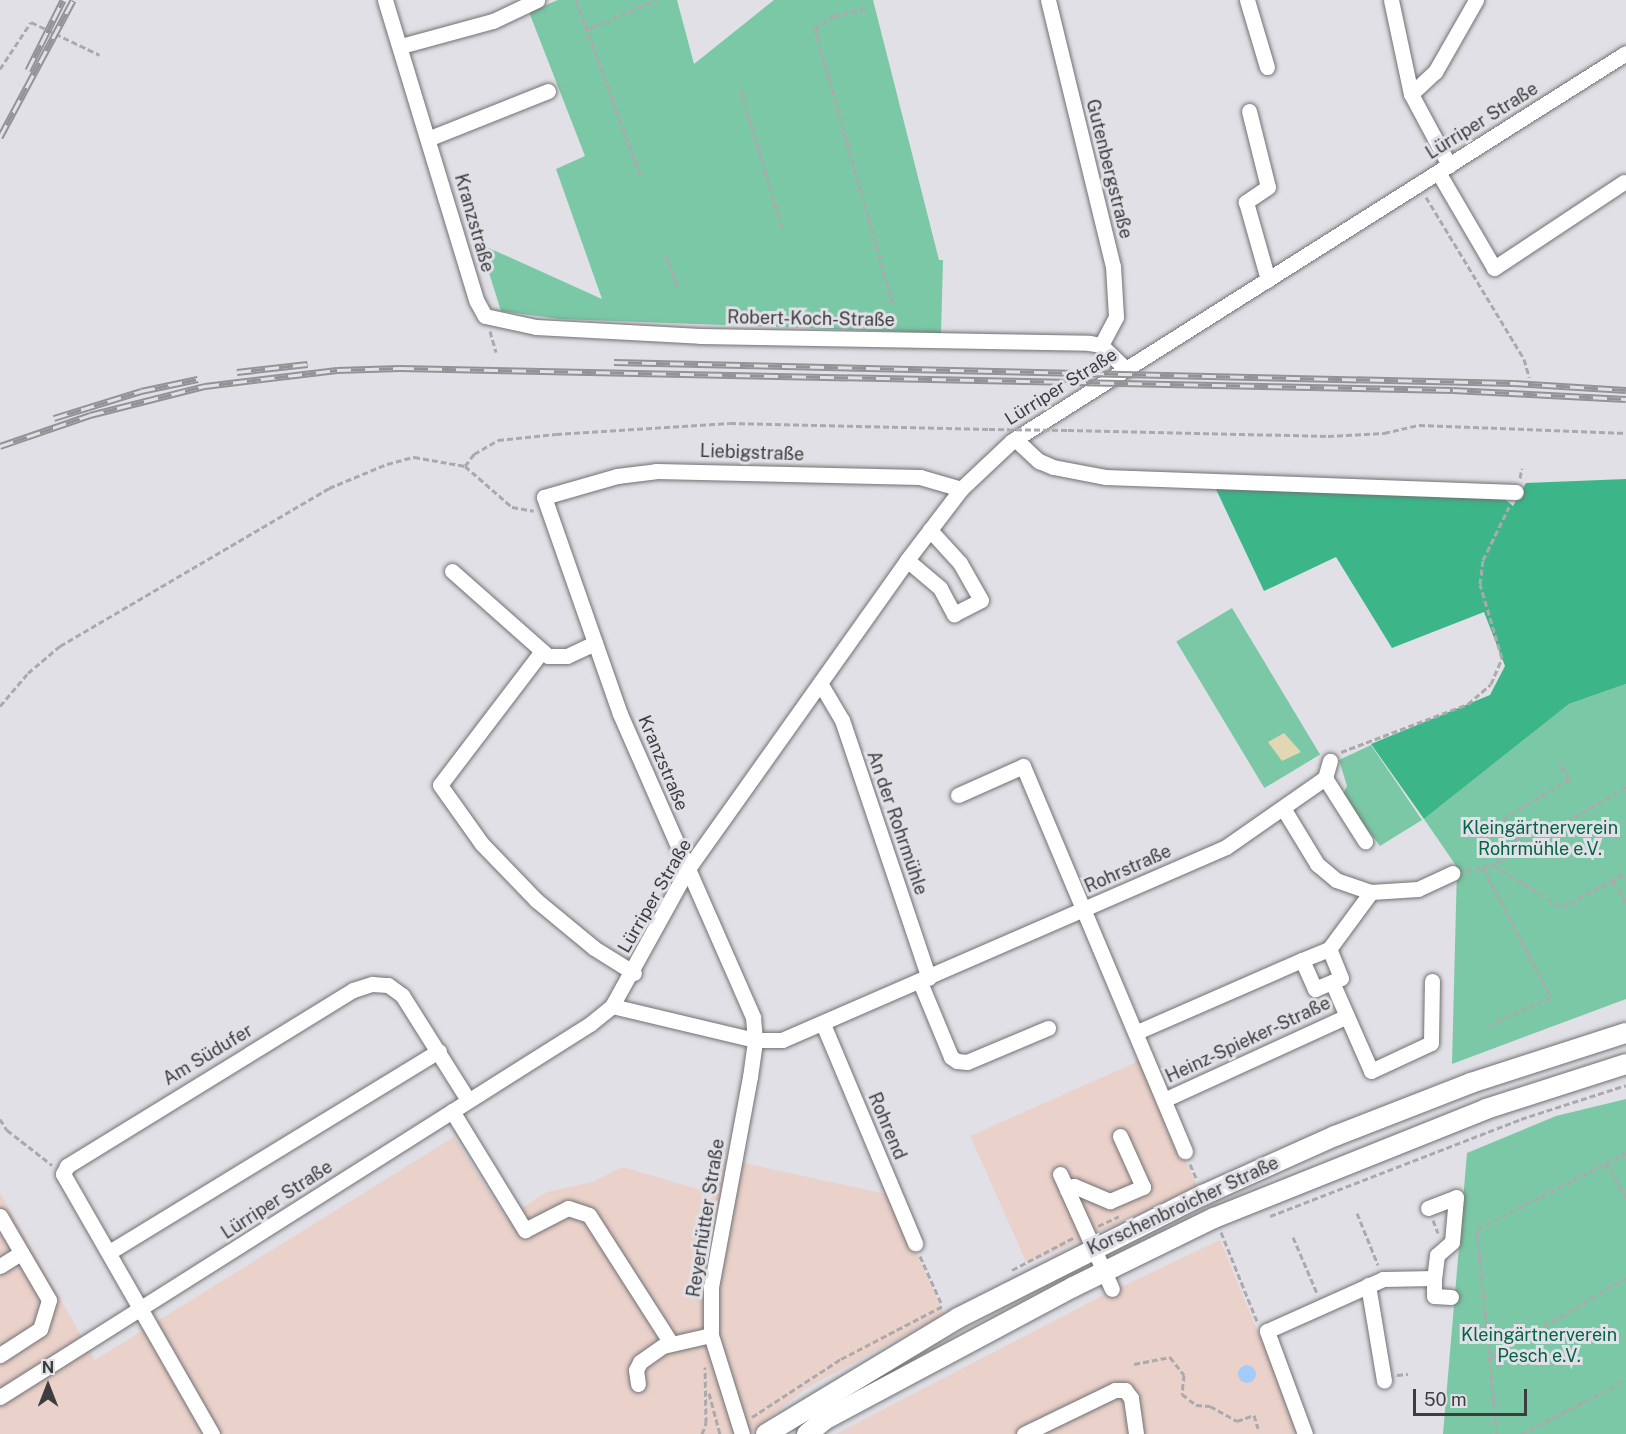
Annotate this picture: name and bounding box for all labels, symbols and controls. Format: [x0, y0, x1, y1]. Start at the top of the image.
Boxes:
street label: Lürriper Straße [1422, 78, 1542, 164]
street label: Gutenbergstraße [1081, 97, 1137, 241]
street label: Kranzstraße [450, 171, 498, 275]
street label: Robert-Koch-Straße [727, 307, 895, 331]
street label: Lürriper Straße [1001, 344, 1121, 430]
street label: Liebigstraße [699, 440, 805, 466]
street label: Kranzstraße [633, 712, 693, 814]
street label: An der Rohrmühle [862, 748, 932, 898]
park label: Kleingärtnerverein Rohrmühle e.V. [1462, 818, 1618, 860]
street label: Lürriper Straße [614, 835, 696, 957]
street label: Rohrstraße [1081, 840, 1175, 898]
street label: Heinz-Spieker-Straße [1162, 992, 1334, 1088]
street label: Am Südufer [159, 1020, 257, 1090]
street label: Rohrend [863, 1089, 911, 1163]
street label: Reyerhütter Straße [683, 1137, 729, 1299]
street label: Korschenbroicher Straße [1084, 1152, 1282, 1260]
street label: Lürriper Straße [217, 1156, 337, 1244]
park label: Kleingärtnerverein Pesch e.V. [1461, 1325, 1617, 1368]
north arrow [18, 1356, 78, 1416]
text: N [42, 1358, 54, 1377]
scale bar [1416, 1377, 1530, 1415]
text: 50 m [1424, 1389, 1467, 1410]

